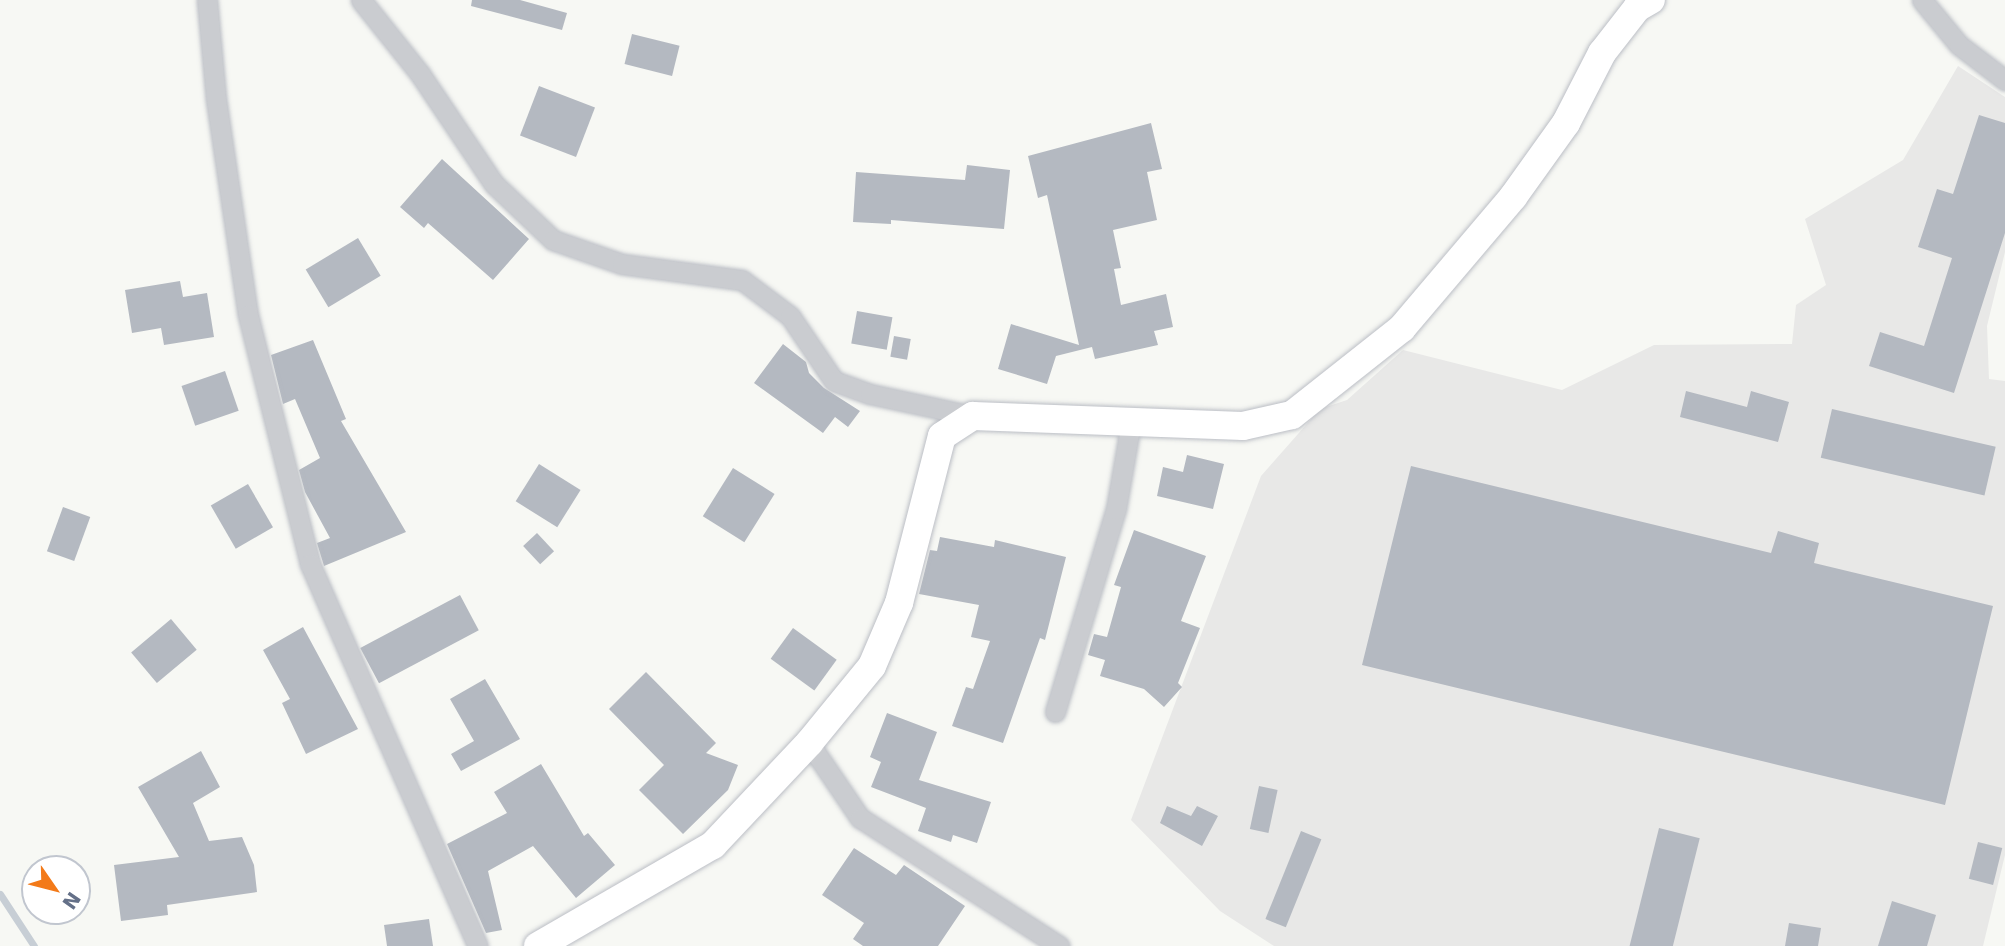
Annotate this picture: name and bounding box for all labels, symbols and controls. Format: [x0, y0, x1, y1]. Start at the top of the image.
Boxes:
north arrow [21, 855, 91, 925]
text: N [58, 888, 85, 914]

